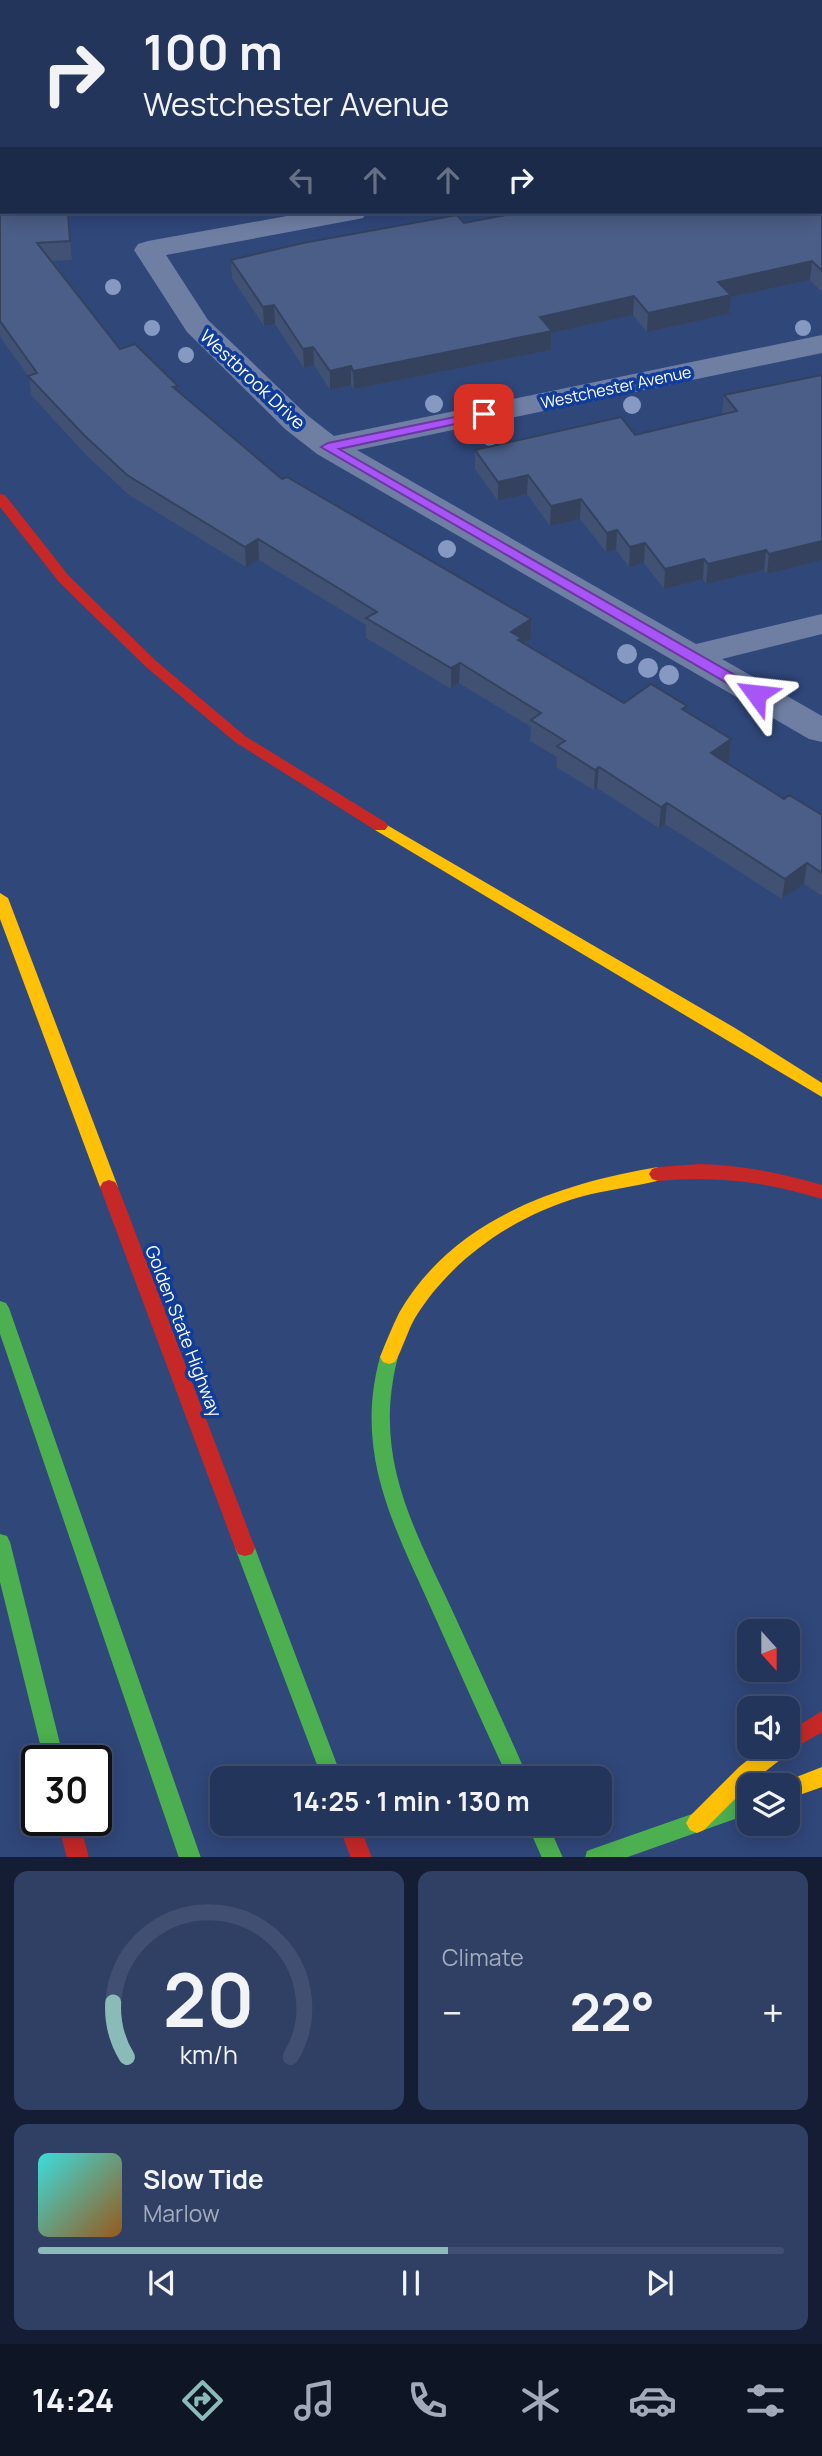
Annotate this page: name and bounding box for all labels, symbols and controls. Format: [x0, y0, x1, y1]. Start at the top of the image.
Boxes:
text: 100 m [143, 18, 283, 85]
icon: right [28, 28, 119, 119]
text: Westchester Avenue [143, 82, 449, 126]
icon: left [283, 161, 321, 199]
icon: ahead [356, 161, 394, 199]
icon: ahead [429, 161, 467, 199]
icon: right [502, 161, 540, 199]
street label: Westbrook Drive [195, 324, 311, 434]
street label: Westchester Avenue [539, 360, 693, 414]
pin [454, 384, 514, 444]
icon: arrive [465, 395, 503, 433]
position arrow [719, 657, 793, 731]
street label: Golden State Highway [140, 1242, 228, 1421]
north arrow [737, 1619, 800, 1682]
map controls [737, 1619, 800, 1836]
button: sound [737, 1696, 800, 1759]
speed limit sign: 30 [21, 1745, 112, 1836]
button: layers [737, 1773, 800, 1836]
text: 14:25 · 1 min · 130 m [292, 1783, 530, 1819]
text: Climate [442, 1941, 524, 1973]
text: 20 [163, 1949, 255, 2049]
text: 22° [570, 1976, 655, 2047]
text: − [442, 1986, 463, 2038]
text: + [762, 1986, 784, 2038]
text: km/h [180, 2036, 238, 2071]
text: Slow Tide [143, 2161, 264, 2197]
text: Marlow [143, 2197, 220, 2229]
icon: previous [143, 2264, 181, 2302]
icon: pause [392, 2264, 430, 2302]
icon: next [641, 2264, 679, 2302]
icon: directions [178, 2376, 227, 2425]
icon: music [290, 2376, 339, 2425]
icon: phone [403, 2376, 452, 2425]
icon: climate [516, 2376, 565, 2425]
icon: car [628, 2376, 677, 2425]
icon: filters [741, 2376, 790, 2425]
text: 14:24 [32, 2378, 114, 2422]

